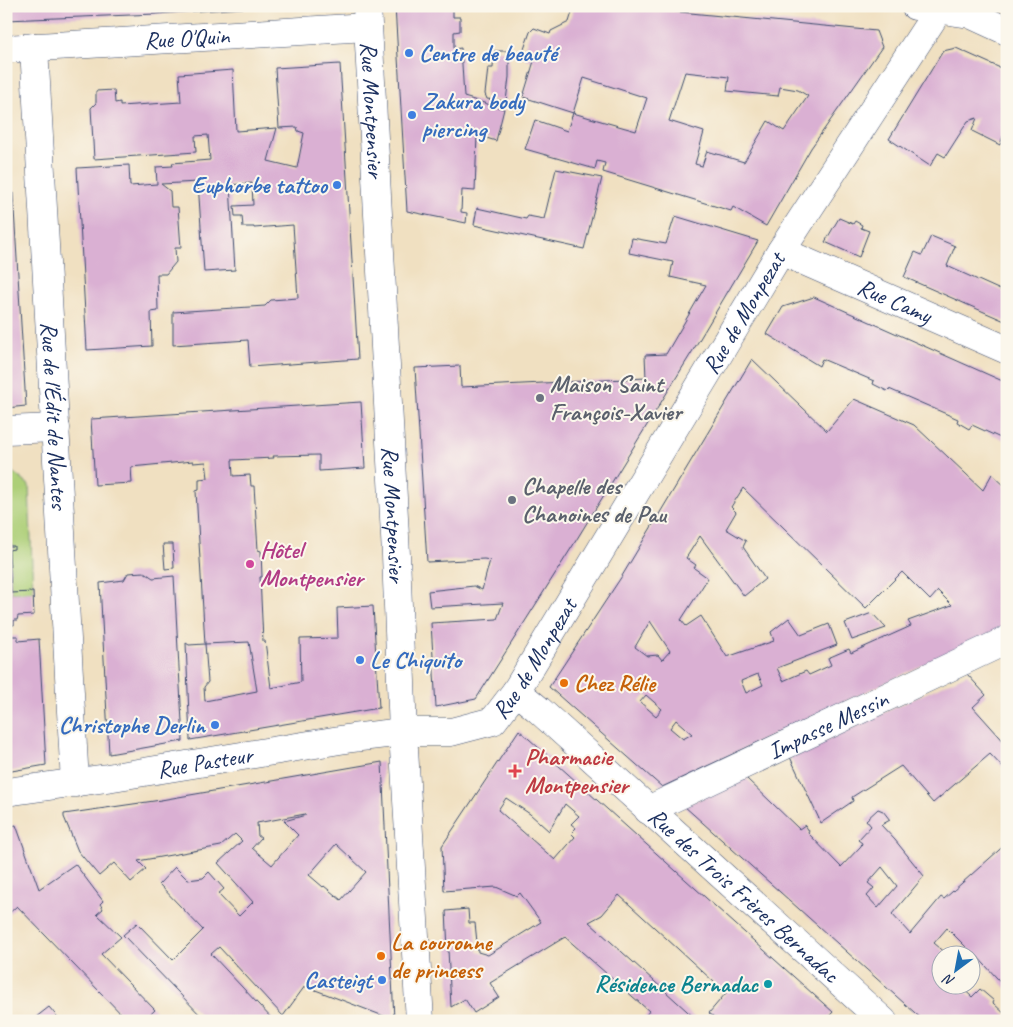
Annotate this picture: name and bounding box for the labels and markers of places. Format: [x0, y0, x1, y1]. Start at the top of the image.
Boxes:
place label: Centre de beauté [419, 38, 561, 68]
marker: Centre de beauté [403, 47, 415, 59]
place label: Zakura body piercing [422, 86, 526, 144]
marker: Zakura body piercing [406, 109, 418, 121]
place label: Euphorbe tattoo [191, 170, 329, 200]
marker: Euphorbe tattoo [331, 179, 343, 191]
place label: Maison Saint François-Xavier [550, 369, 684, 427]
marker: Maison Saint François-Xavier [534, 392, 546, 404]
place label: Chapelle des Chanoines de Pau [522, 471, 668, 529]
marker: Chapelle des Chanoines de Pau [506, 494, 518, 506]
place label: Hôtel Montpensier [260, 535, 365, 593]
marker: Hôtel Montpensier [244, 558, 256, 570]
place label: Le Chiquito [370, 645, 463, 675]
marker: Le Chiquito [354, 654, 366, 666]
place label: Chez Rélie [574, 668, 657, 698]
marker: Chez Rélie [558, 677, 570, 689]
place label: Christophe Derlin [59, 710, 207, 740]
marker: Christophe Derlin [209, 719, 221, 731]
place label: Pharmacie Montpensier [525, 742, 630, 800]
marker: Pharmacie Montpensier [509, 765, 521, 777]
place label: La couronne de princess [391, 927, 493, 985]
marker: La couronne de princess [375, 950, 387, 962]
place label: Casteigt [304, 965, 375, 995]
place label: Résidence Bernadac [594, 969, 759, 999]
marker: Casteigt [376, 974, 388, 986]
marker: Résidence Bernadac [762, 978, 774, 990]

